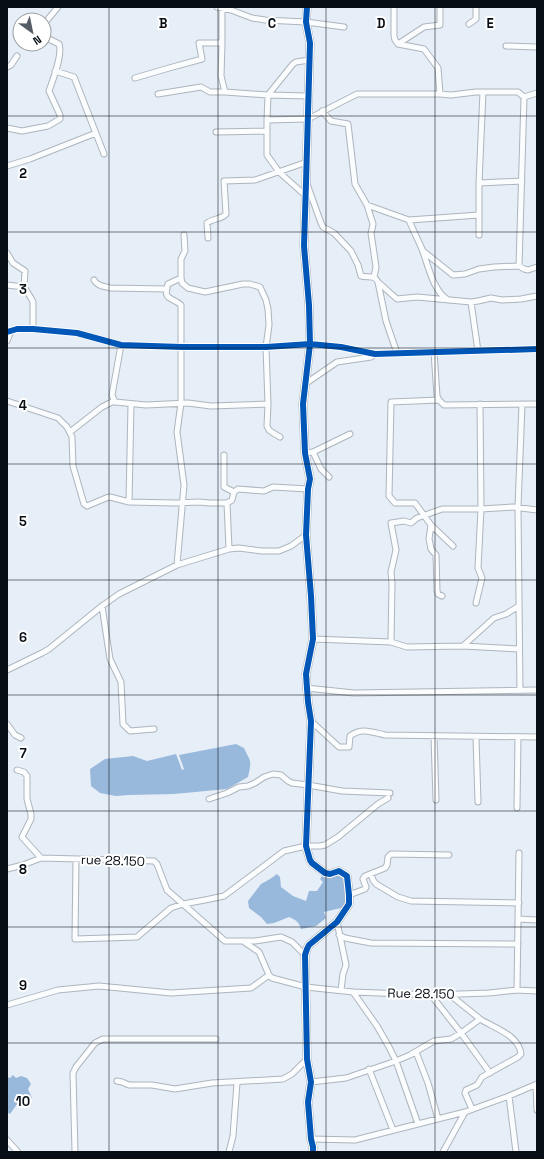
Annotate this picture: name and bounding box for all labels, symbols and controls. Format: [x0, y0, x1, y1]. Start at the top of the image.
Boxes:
north arrow [12, 12, 52, 52]
text: B [159, 15, 168, 32]
text: C [268, 15, 276, 32]
text: D [377, 15, 386, 32]
text: E [486, 15, 494, 32]
text: N [31, 33, 44, 48]
text: 2 [19, 165, 27, 182]
text: 3 [19, 281, 27, 298]
text: 4 [19, 397, 27, 414]
text: 5 [19, 513, 27, 530]
text: 6 [19, 629, 27, 646]
text: 7 [19, 745, 27, 762]
street label: rue 28.150 [81, 851, 145, 870]
text: 8 [19, 861, 27, 878]
text: 9 [19, 977, 27, 994]
street label: Rue 28.150 [387, 984, 455, 1003]
text: 10 [16, 1093, 30, 1110]

